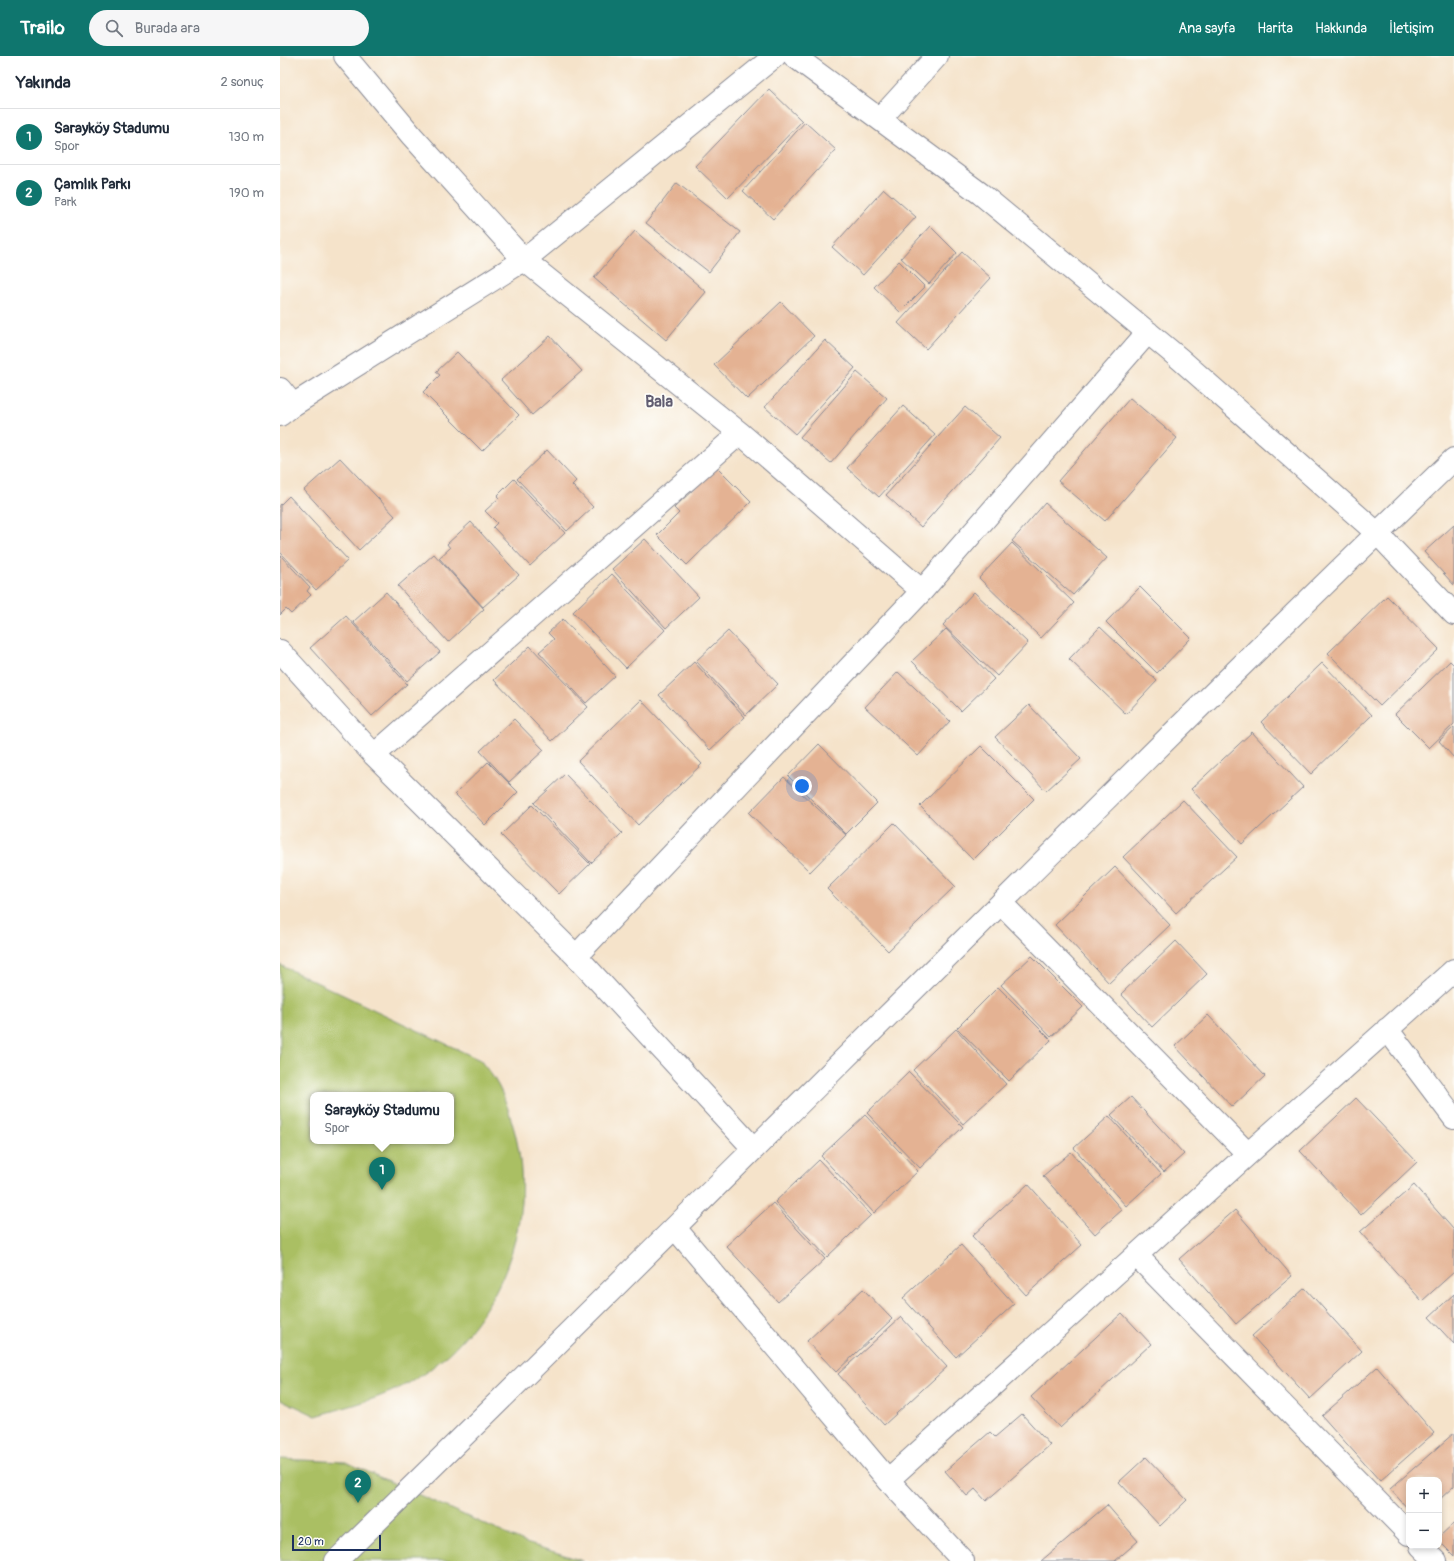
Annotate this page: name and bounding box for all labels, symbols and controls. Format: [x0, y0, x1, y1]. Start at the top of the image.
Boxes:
search box [89, 10, 369, 46]
text: Trailo [20, 16, 65, 40]
icon: search [103, 17, 125, 39]
text: Burada ara [135, 19, 200, 38]
text: Ana sayfa [1178, 20, 1235, 37]
text: Harita [1257, 20, 1293, 37]
text: Hakkında [1315, 20, 1367, 37]
text: İletişim [1389, 20, 1434, 37]
text: Yakında [16, 72, 71, 93]
text: 2 sonuç [221, 74, 264, 90]
text: Sarayköy Stadumu [54, 119, 170, 138]
text: 1 [26, 129, 32, 145]
text: 130 m [228, 129, 264, 145]
text: Spor [54, 138, 79, 154]
text: Çamlık Parkı [54, 175, 131, 194]
text: 2 [25, 185, 33, 201]
text: 190 m [229, 185, 264, 201]
text: Park [54, 194, 77, 210]
district label: Bala [645, 392, 673, 412]
your location [792, 776, 812, 796]
popup [310, 1092, 454, 1144]
text: Sarayköy Stadumu [324, 1101, 440, 1120]
text: Spor [324, 1120, 350, 1136]
pin: 1 [369, 1157, 395, 1190]
pin: 2 [345, 1470, 371, 1503]
map controls [1406, 1477, 1442, 1549]
button: + [1406, 1477, 1442, 1513]
button: − [1406, 1513, 1442, 1549]
scale bar [292, 1533, 381, 1552]
text: 20 m [298, 1535, 324, 1548]

